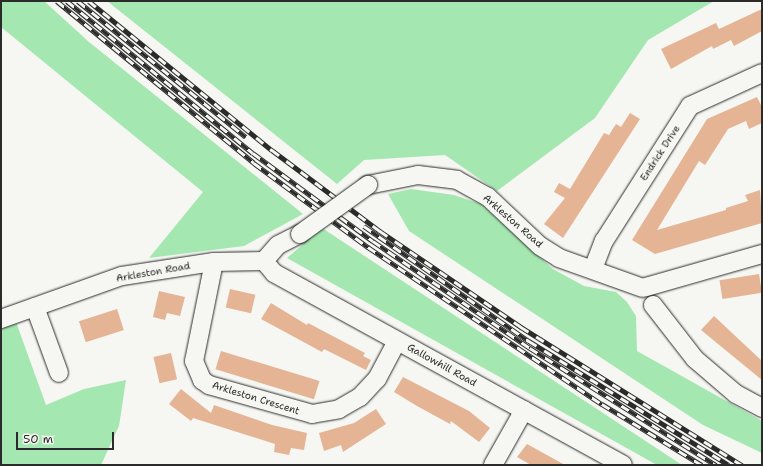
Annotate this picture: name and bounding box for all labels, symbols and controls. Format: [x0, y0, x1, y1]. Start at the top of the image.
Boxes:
street label: Endrick Drive [638, 123, 682, 183]
street label: Arkleston Road [481, 192, 545, 250]
street label: Arkleston Road [115, 260, 191, 284]
street label: Gallowhill Road [405, 341, 479, 389]
street label: Arkleston Crescent [211, 379, 301, 417]
scale bar [18, 424, 116, 450]
text: 50 m [23, 431, 53, 447]

